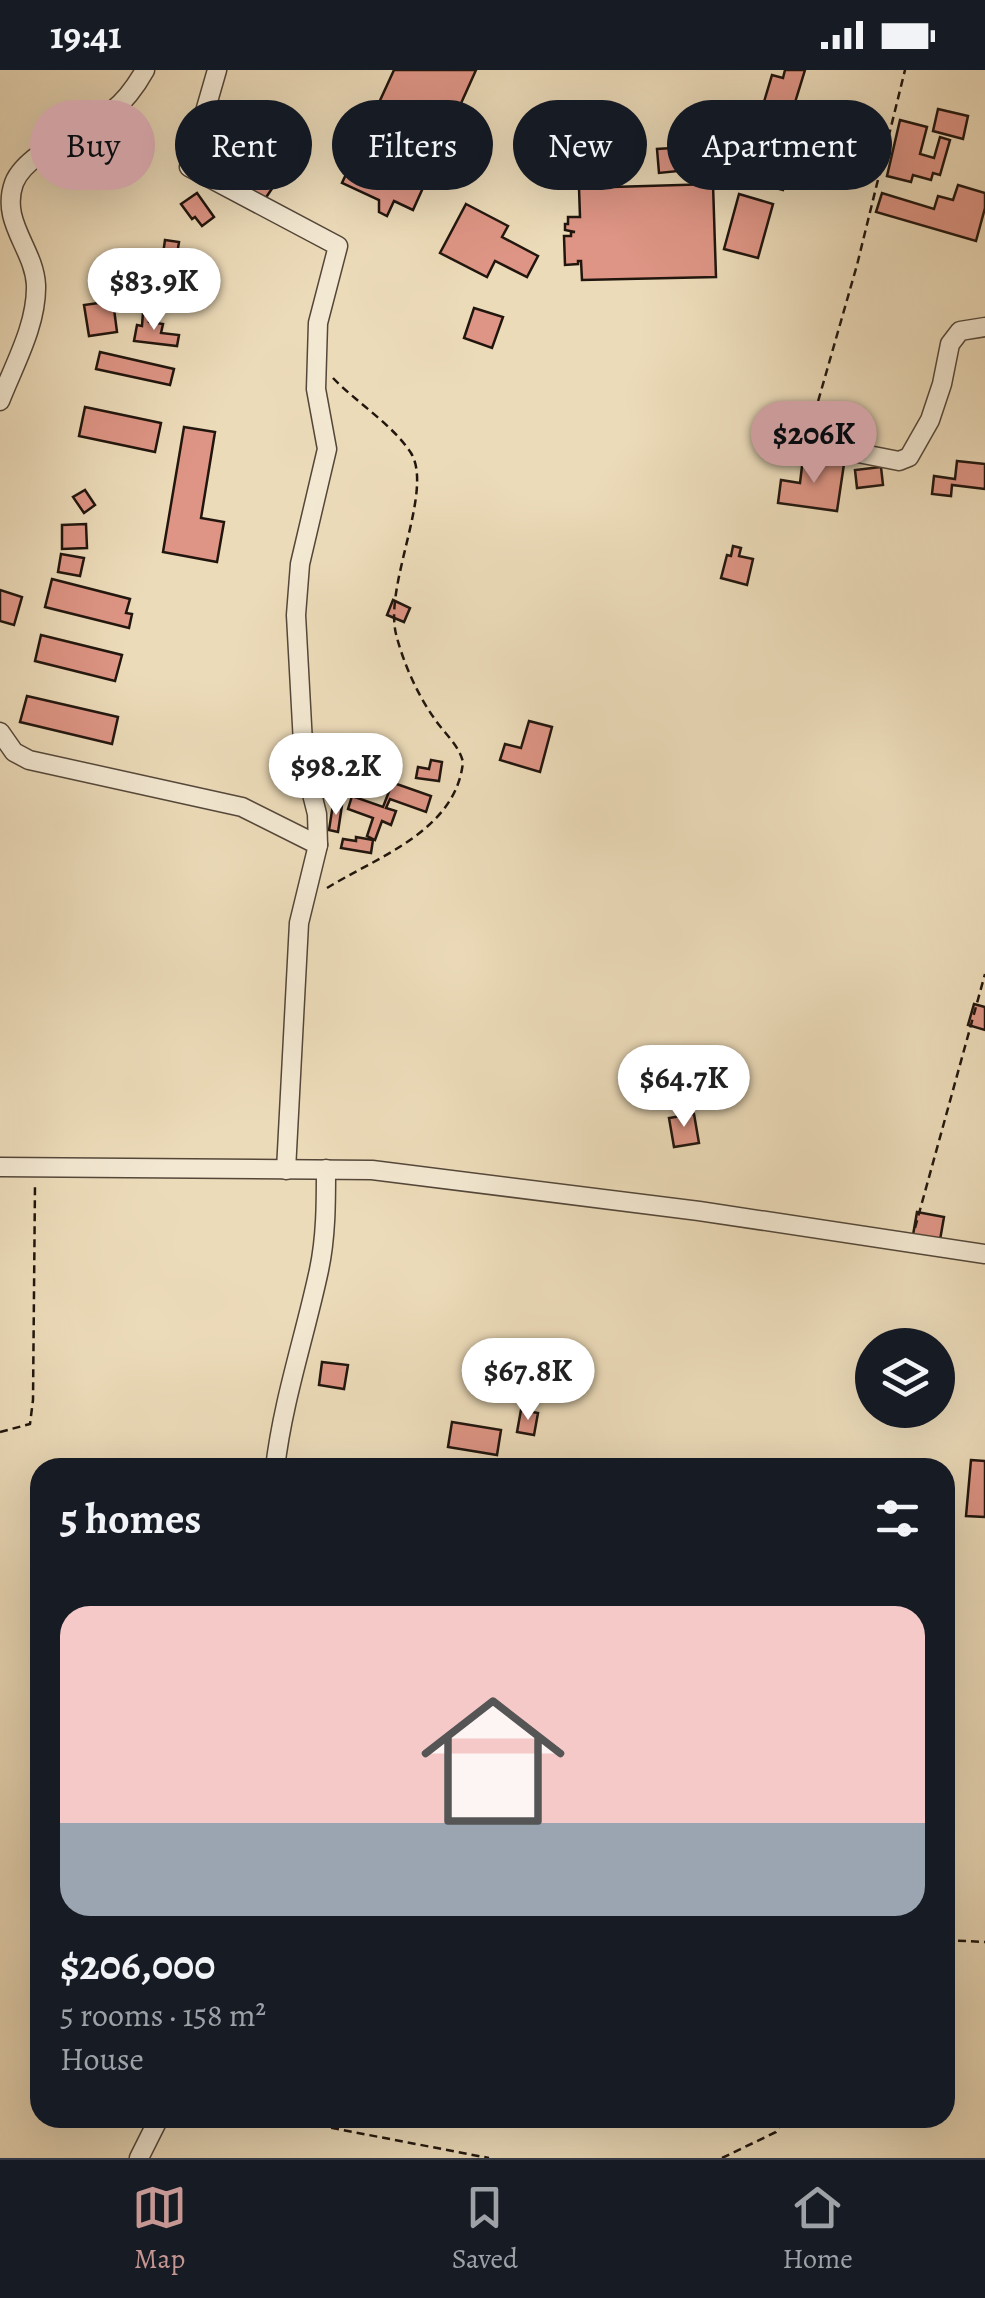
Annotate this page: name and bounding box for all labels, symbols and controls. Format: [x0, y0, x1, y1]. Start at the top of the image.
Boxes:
text: 19:41 [50, 9, 122, 61]
chip: Buy [30, 100, 155, 190]
chip: Rent [175, 100, 312, 190]
chip: Filters [332, 100, 493, 190]
chip: New [513, 100, 647, 190]
chip: Apartment [667, 100, 892, 190]
pin: $83.9K [73, 248, 235, 333]
text: $83.9K [110, 258, 198, 302]
pin: $206K [744, 401, 884, 486]
text: $206K [773, 411, 855, 455]
pin: $98.2K [255, 733, 417, 818]
text: $98.2K [291, 743, 381, 787]
pin: $64.7K [603, 1045, 765, 1130]
text: $64.7K [640, 1055, 728, 1099]
map controls [855, 1328, 955, 1428]
button: layers [855, 1328, 955, 1428]
pin: $67.8K [447, 1338, 609, 1423]
text: $67.8K [484, 1348, 572, 1392]
text: 5 homes [60, 1490, 201, 1547]
icon: filters [870, 1491, 925, 1546]
icon: home [403, 1671, 583, 1851]
text: $206,000 [60, 1936, 215, 1993]
text: 5 rooms · 158 m² [60, 1993, 266, 2037]
text: House [60, 2037, 144, 2081]
tab: Map [132, 2180, 187, 2278]
tab: Saved [452, 2180, 518, 2278]
tab: Home [782, 2180, 853, 2278]

